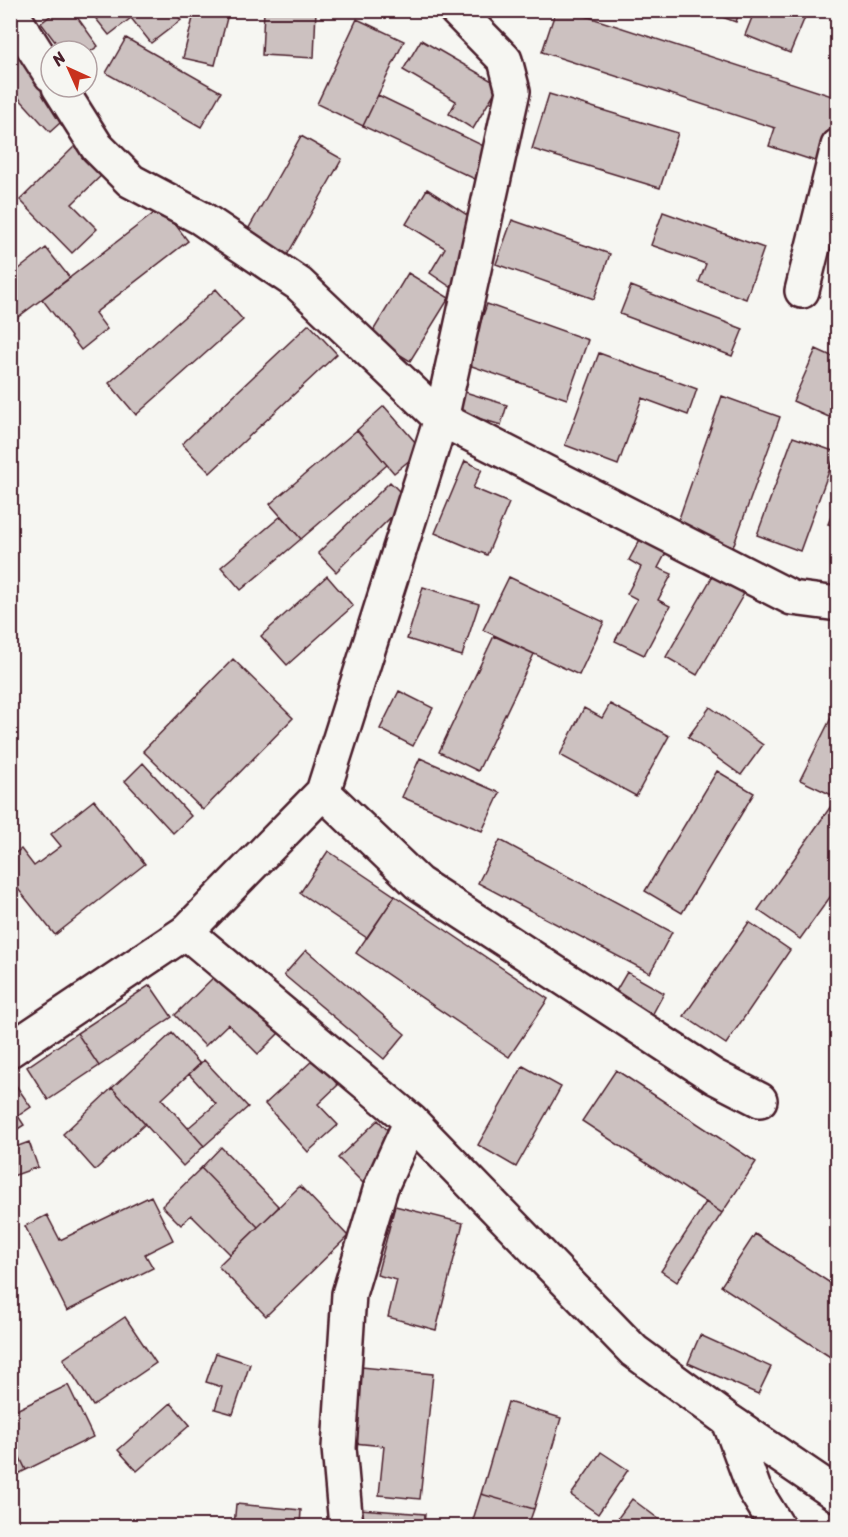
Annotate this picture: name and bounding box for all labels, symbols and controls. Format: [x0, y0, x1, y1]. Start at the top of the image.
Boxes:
north arrow [39, 39, 99, 99]
text: N [44, 44, 74, 74]

